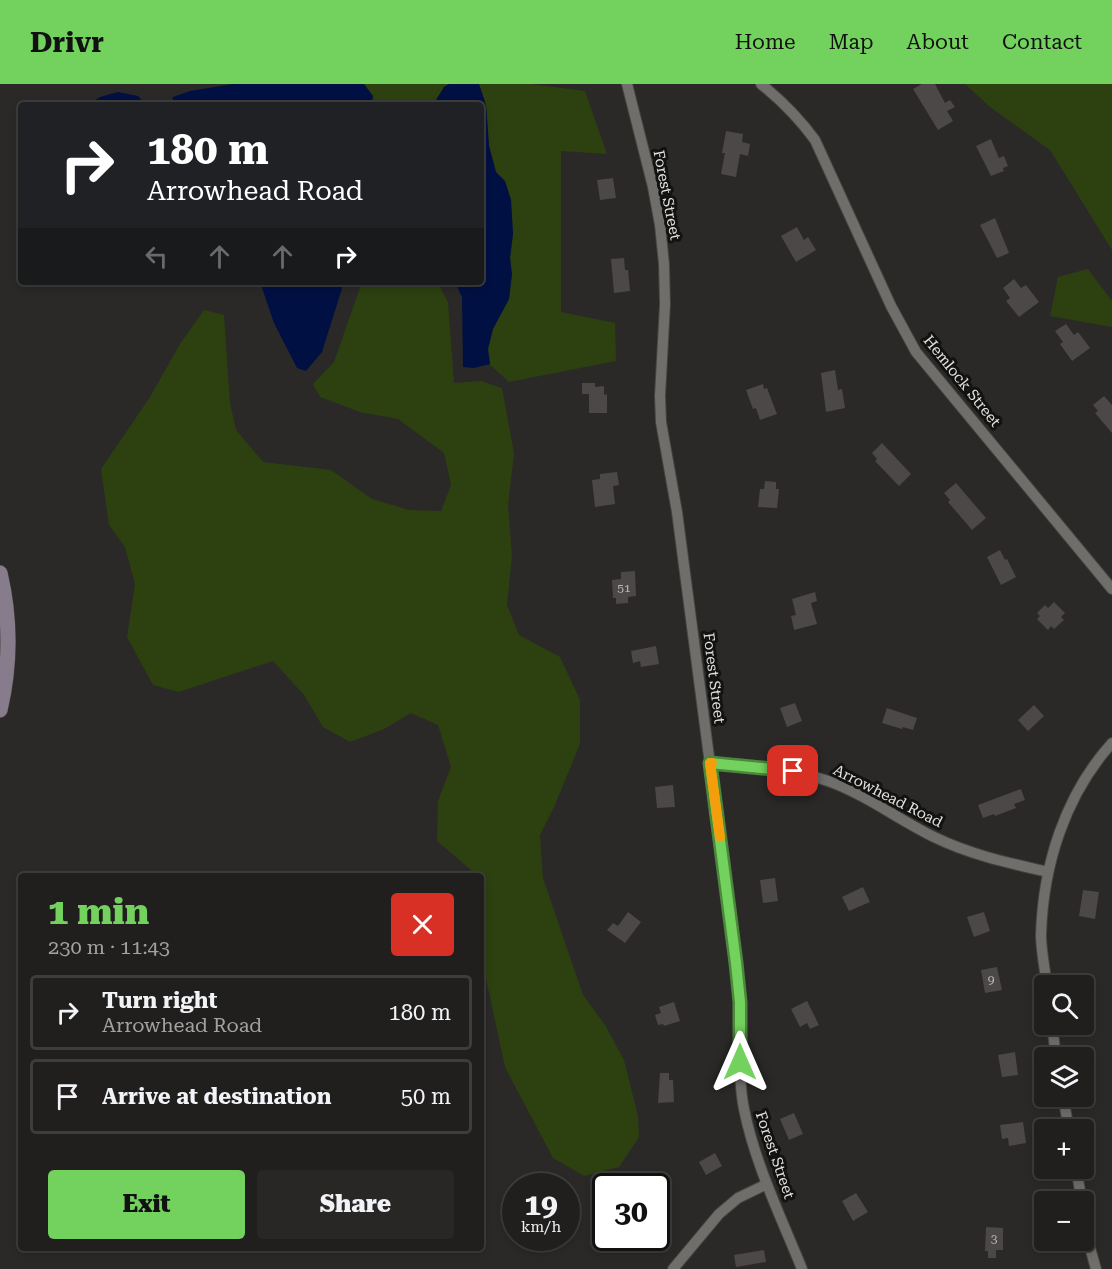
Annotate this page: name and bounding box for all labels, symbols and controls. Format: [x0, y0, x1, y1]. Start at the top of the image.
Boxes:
text: Drivr [30, 26, 104, 59]
text: Home [735, 30, 796, 54]
text: Map [829, 30, 874, 54]
text: About [907, 30, 969, 54]
text: Contact [1002, 30, 1082, 54]
text: 180 m [147, 125, 269, 174]
icon: right [48, 126, 126, 204]
street label: Forest Street [649, 148, 685, 242]
text: Arrowhead Road [147, 175, 363, 207]
icon: left [140, 240, 173, 273]
icon: ahead [203, 240, 236, 273]
icon: ahead [266, 240, 299, 273]
icon: right [329, 240, 362, 273]
street label: Hemlock Street [920, 332, 1005, 431]
house number: 51 [617, 581, 631, 595]
street label: Forest Street [700, 632, 729, 725]
pin [767, 745, 818, 796]
icon: arrive [776, 754, 809, 787]
street label: Arrowhead Road [830, 761, 946, 831]
text: 1 min [48, 891, 149, 933]
button: close [391, 893, 454, 956]
text: 230 m · 11:43 [48, 935, 170, 959]
house number: 9 [988, 973, 995, 987]
map controls [1034, 975, 1094, 1251]
button: search [1034, 975, 1094, 1035]
text: Turn right [102, 988, 217, 1013]
icon: right [51, 996, 84, 1029]
text: 180 m [388, 1000, 451, 1025]
text: Arrowhead Road [102, 1013, 262, 1037]
position arrow [708, 1030, 772, 1094]
button: layers [1034, 1047, 1094, 1107]
icon: arrive [51, 1080, 84, 1113]
text: Arrive at destination [102, 1084, 331, 1109]
text: 50 m [401, 1084, 451, 1109]
street label: Forest Street [752, 1109, 799, 1201]
button: + [1034, 1119, 1094, 1179]
button: Exit [48, 1170, 245, 1239]
button: Share [257, 1170, 454, 1239]
speed limit sign: 30 [592, 1173, 670, 1251]
text: 19 [524, 1187, 558, 1222]
button: − [1034, 1191, 1094, 1251]
text: km/h [521, 1218, 561, 1236]
house number: 3 [991, 1232, 998, 1246]

